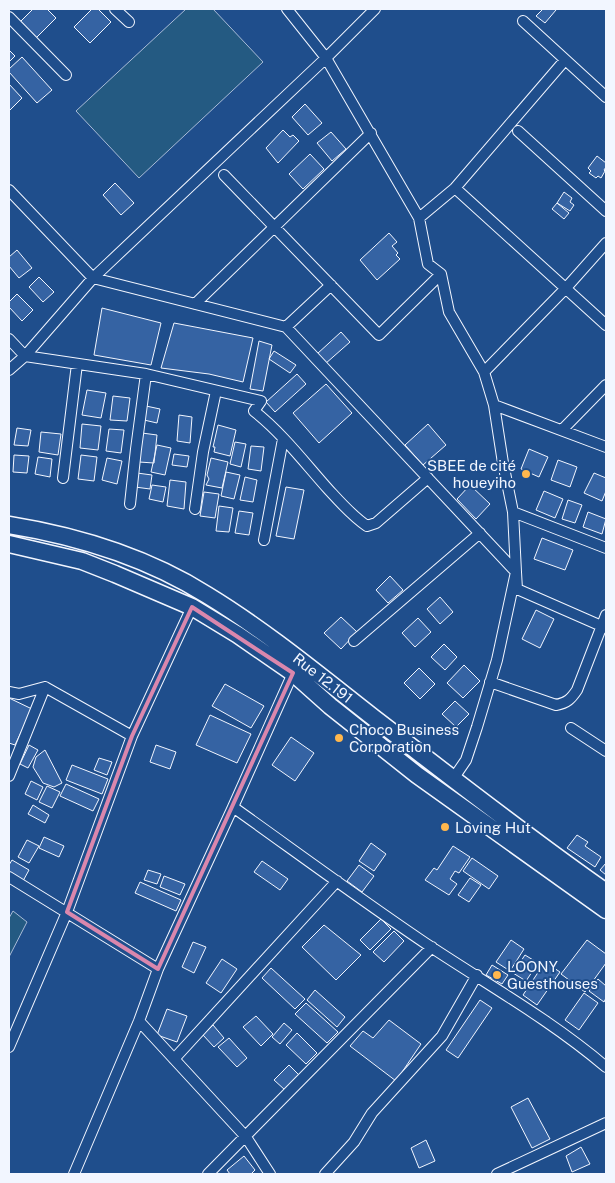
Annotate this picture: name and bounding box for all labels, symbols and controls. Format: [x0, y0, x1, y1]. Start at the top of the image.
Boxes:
place label: SBEE de cité houeyiho [427, 457, 516, 491]
marker: SBEE de cité houeyiho [520, 468, 532, 480]
street label: Rue 12.191 [290, 650, 356, 706]
place label: Choco Business Corporation [349, 721, 459, 755]
marker: Choco Business Corporation [333, 732, 345, 744]
place label: Loving Hut [455, 819, 531, 836]
marker: Loving Hut [439, 821, 451, 833]
place label: LOONY Guesthouses [507, 958, 598, 992]
marker: LOONY Guesthouses [491, 969, 503, 981]

